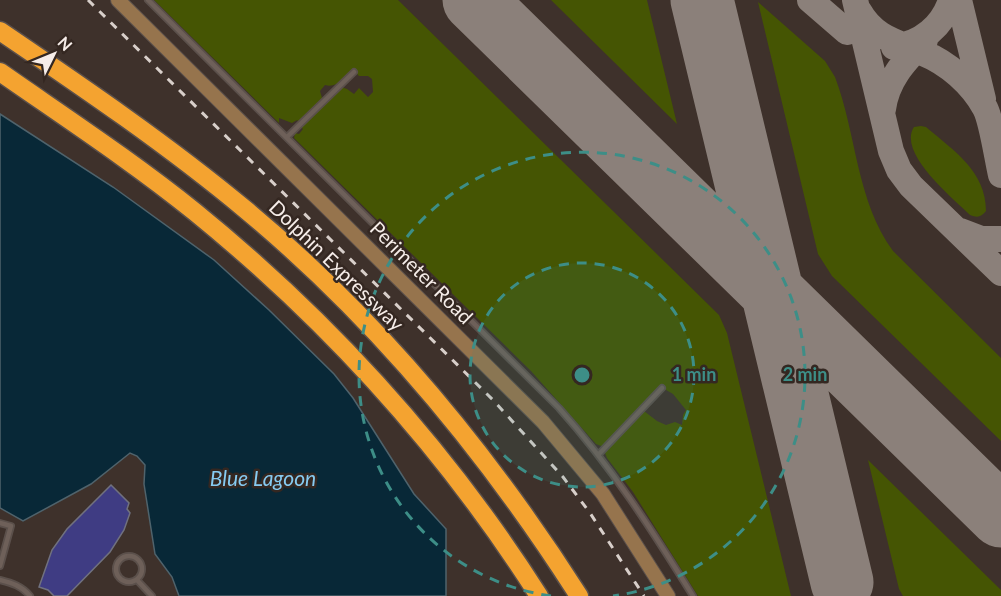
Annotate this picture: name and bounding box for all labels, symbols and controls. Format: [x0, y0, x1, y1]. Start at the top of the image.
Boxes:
north arrow [24, 24, 84, 84]
text: N [54, 32, 76, 54]
street label: Dolphin Expressway [265, 195, 410, 336]
street label: Perimeter Road [366, 216, 478, 328]
text: 1 min [672, 363, 716, 385]
text: 2 min [783, 363, 827, 385]
centre of rings [572, 365, 592, 385]
water label: Blue Lagoon [210, 465, 316, 490]

